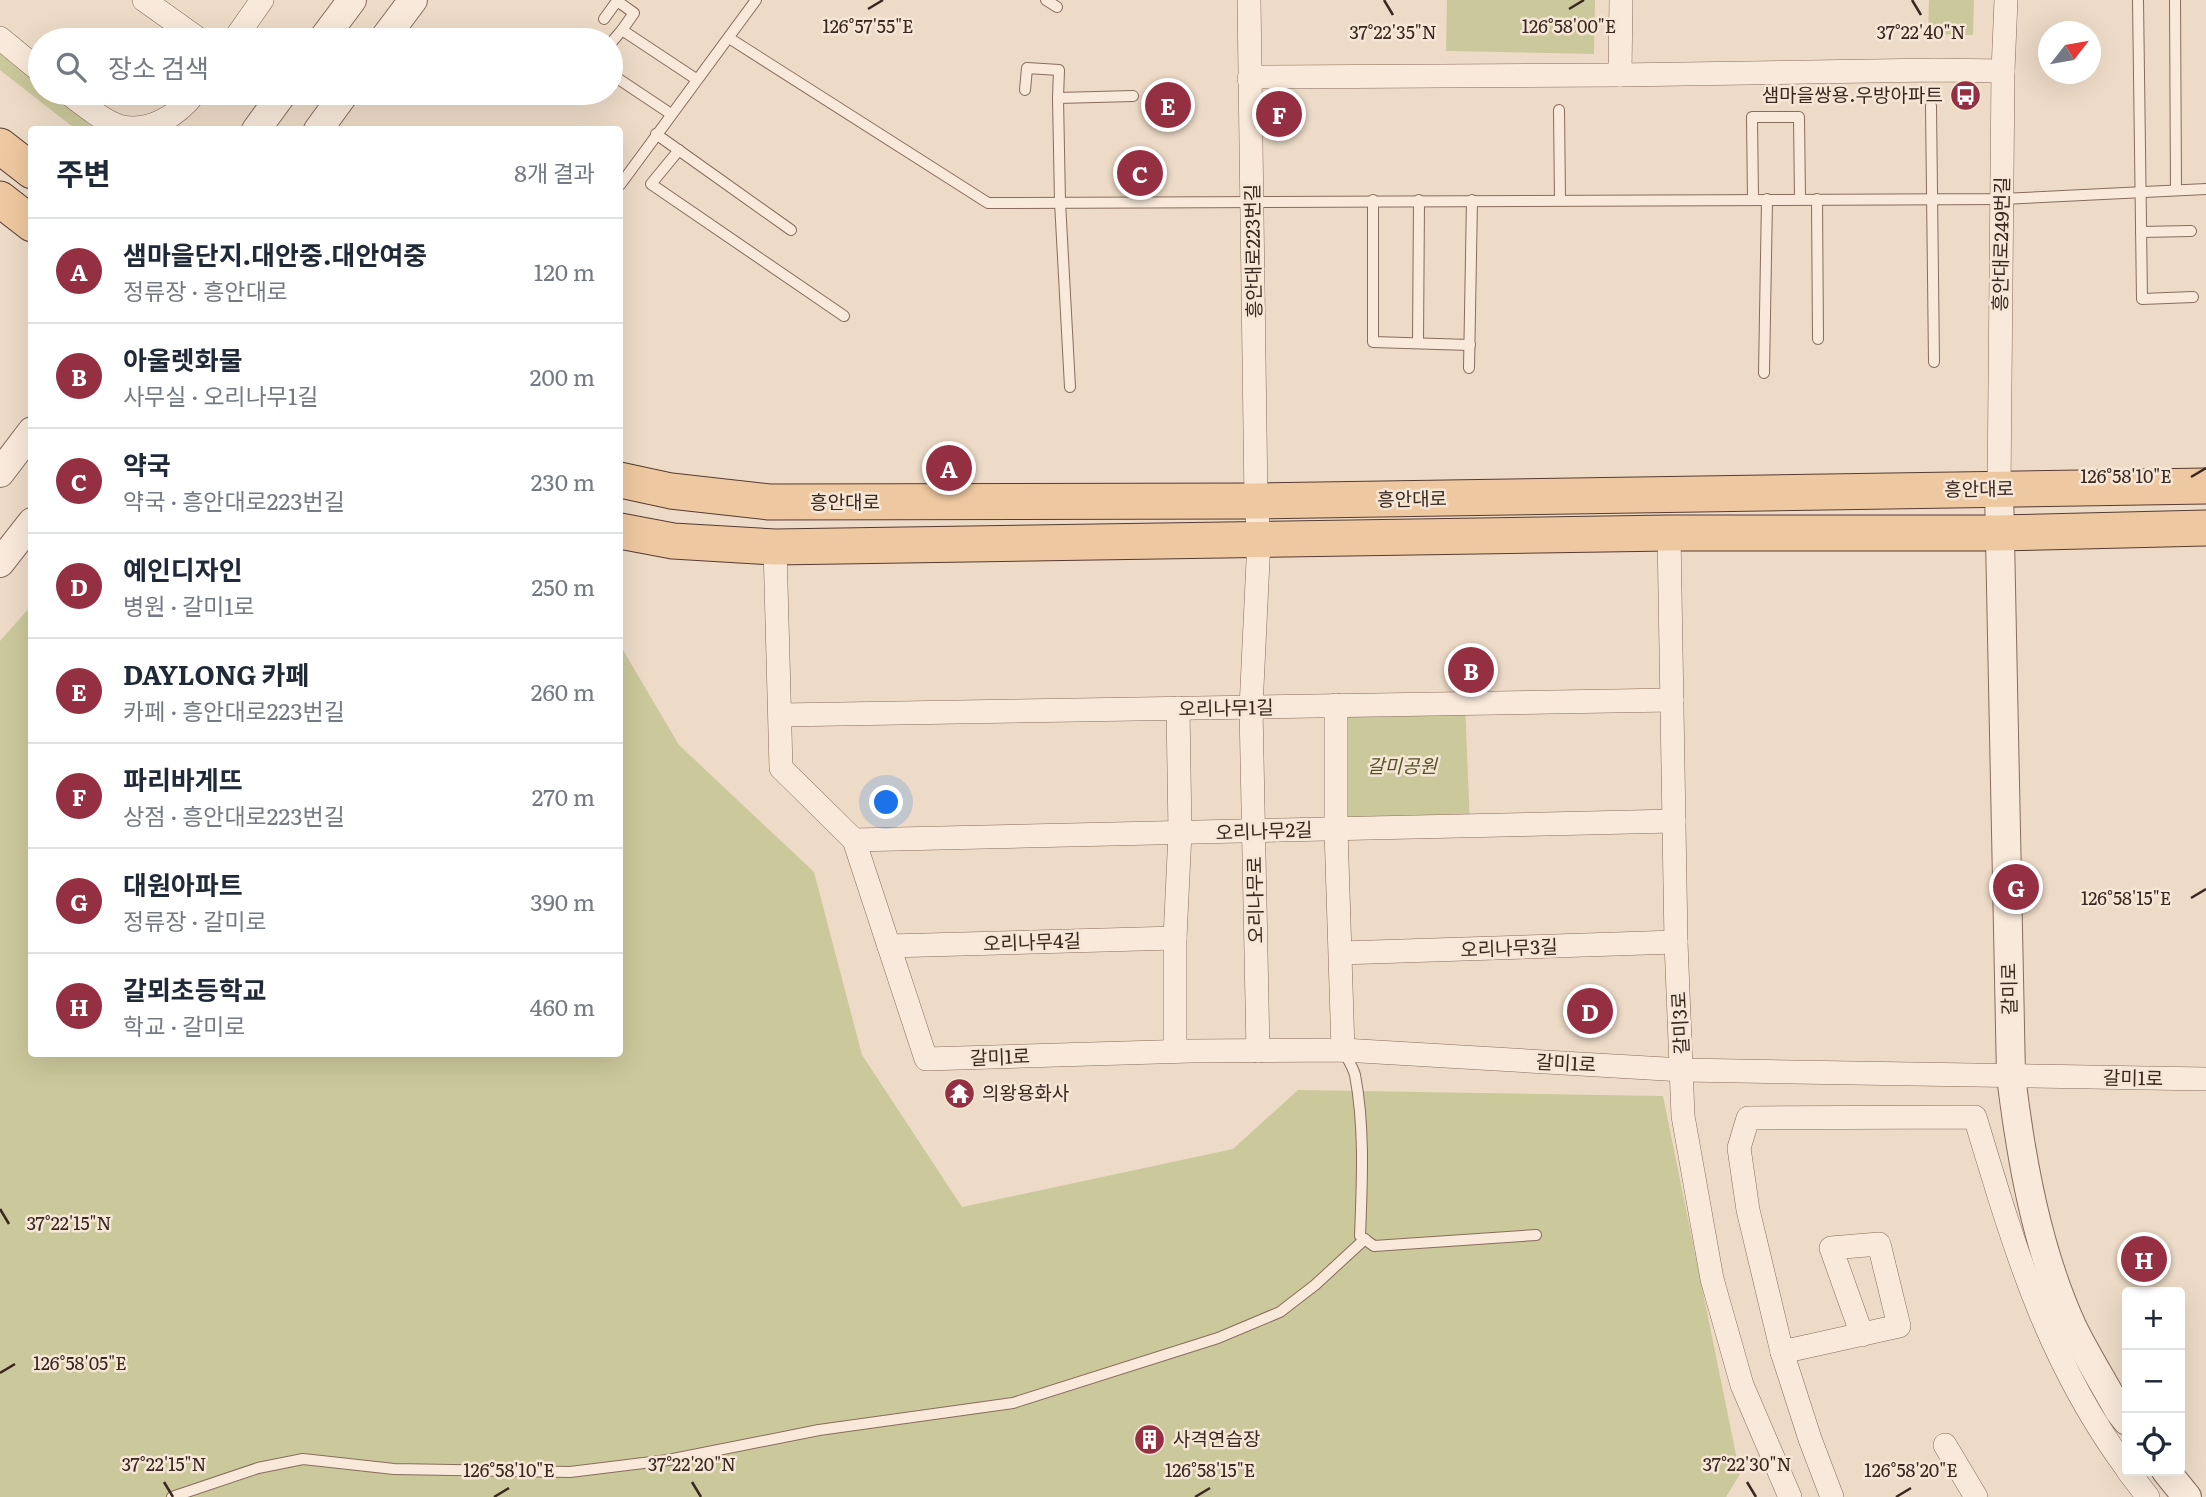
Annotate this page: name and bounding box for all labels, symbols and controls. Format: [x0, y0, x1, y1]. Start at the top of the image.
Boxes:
text: 126°57'55"E [822, 12, 914, 39]
text: 126°58'00"E [1522, 12, 1616, 39]
text: 37°22'35"N [1349, 18, 1437, 45]
text: 37°22'40"N [1876, 18, 1966, 45]
north arrow [2038, 21, 2101, 84]
search box [28, 28, 623, 105]
text: 장소 검색 [108, 47, 209, 86]
icon: search [52, 48, 90, 86]
bus stop icon: 샘마을쌍용.우방아파트 [1949, 78, 1983, 112]
pin: E [1145, 79, 1191, 131]
place label: 샘마을쌍용.우방아파트 [1762, 80, 1943, 108]
pin: F [1256, 88, 1302, 140]
pin: C [1117, 147, 1163, 199]
text: 주변 [56, 150, 111, 194]
text: 8개 결과 [514, 155, 595, 189]
street label: 흥안대로249번길 [1985, 176, 2015, 312]
street label: 흥안대로223번길 [1237, 184, 1267, 318]
text: 샘마을단지.대안중.대안여중 [123, 234, 427, 273]
text: A [70, 254, 88, 288]
text: 120 m [534, 254, 595, 288]
text: 정류장 · 흥안대로 [123, 273, 288, 307]
text: 아울렛화물 [123, 339, 243, 378]
text: B [71, 359, 87, 393]
text: 200 m [530, 359, 595, 393]
text: 사무실 · 오리나무1길 [123, 378, 319, 412]
pin: A [926, 442, 972, 494]
text: 약국 [123, 444, 171, 483]
text: 126°58'10"E [2080, 462, 2172, 489]
text: C [71, 464, 87, 498]
text: 230 m [531, 464, 595, 498]
street label: 흥안대로 [1944, 473, 2014, 503]
text: 약국 · 흥안대로223번길 [123, 483, 345, 517]
street label: 흥안대로 [1377, 483, 1447, 513]
street label: 흥안대로 [810, 487, 880, 515]
text: 예인디자인 [123, 549, 243, 588]
text: D [70, 569, 88, 603]
text: 250 m [531, 569, 595, 603]
text: 병원 · 갈미1로 [123, 588, 255, 622]
pin: B [1448, 644, 1494, 696]
text: DAYLONG 카페 [123, 654, 309, 693]
text: E [71, 674, 87, 708]
text: 260 m [531, 674, 595, 708]
street label: 오리나무1길 [1178, 692, 1274, 722]
text: 카페 · 흥안대로223번길 [123, 693, 345, 727]
park label: 갈미공원 [1367, 751, 1438, 779]
text: 파리바게뜨 [123, 759, 243, 798]
text: F [72, 779, 86, 813]
text: 270 m [532, 779, 595, 813]
your location [869, 785, 903, 819]
text: 상점 · 흥안대로223번길 [123, 798, 345, 832]
street label: 오리나무2길 [1215, 814, 1313, 846]
street label: 오리나무로 [1239, 856, 1269, 944]
pin: G [1993, 861, 2039, 913]
text: 대원아파트 [123, 864, 243, 903]
text: G [70, 884, 88, 918]
text: 390 m [530, 884, 595, 918]
text: 126°58'15"E [2081, 884, 2171, 911]
text: 정류장 · 갈미로 [123, 903, 267, 937]
street label: 오리나무4길 [983, 925, 1081, 957]
street label: 오리나무3길 [1460, 931, 1558, 963]
street label: 갈미로 [1994, 963, 2022, 1015]
text: 갈뫼초등학교 [123, 969, 267, 1008]
pin: D [1567, 985, 1613, 1037]
text: H [69, 989, 89, 1023]
text: 460 m [530, 989, 595, 1023]
street label: 갈미3로 [1663, 991, 1695, 1055]
text: 학교 · 갈미로 [123, 1008, 246, 1042]
street label: 갈미1로 [969, 1041, 1031, 1071]
street label: 갈미1로 [1535, 1046, 1597, 1078]
street label: 갈미1로 [2103, 1062, 2163, 1092]
temple icon: 의왕용화사 [942, 1076, 976, 1110]
place label: 의왕용화사 [982, 1078, 1069, 1106]
text: 37°22'15"N [26, 1209, 112, 1236]
pin: H [2121, 1233, 2167, 1285]
map controls [2122, 1287, 2185, 1476]
button: + [2122, 1287, 2185, 1350]
text: 126°58'05"E [33, 1349, 127, 1376]
button: − [2122, 1350, 2185, 1413]
button: locate [2122, 1413, 2185, 1476]
building icon: 사격연습장 [1133, 1422, 1167, 1456]
place label: 사격연습장 [1173, 1424, 1260, 1452]
text: 37°22'15"N [121, 1450, 207, 1477]
text: 37°22'20"N [648, 1450, 736, 1477]
text: 37°22'30"N [1703, 1450, 1791, 1477]
text: 126°58'10"E [463, 1456, 555, 1483]
text: 126°58'15"E [1165, 1456, 1255, 1483]
text: 126°58'20"E [1864, 1456, 1958, 1483]

